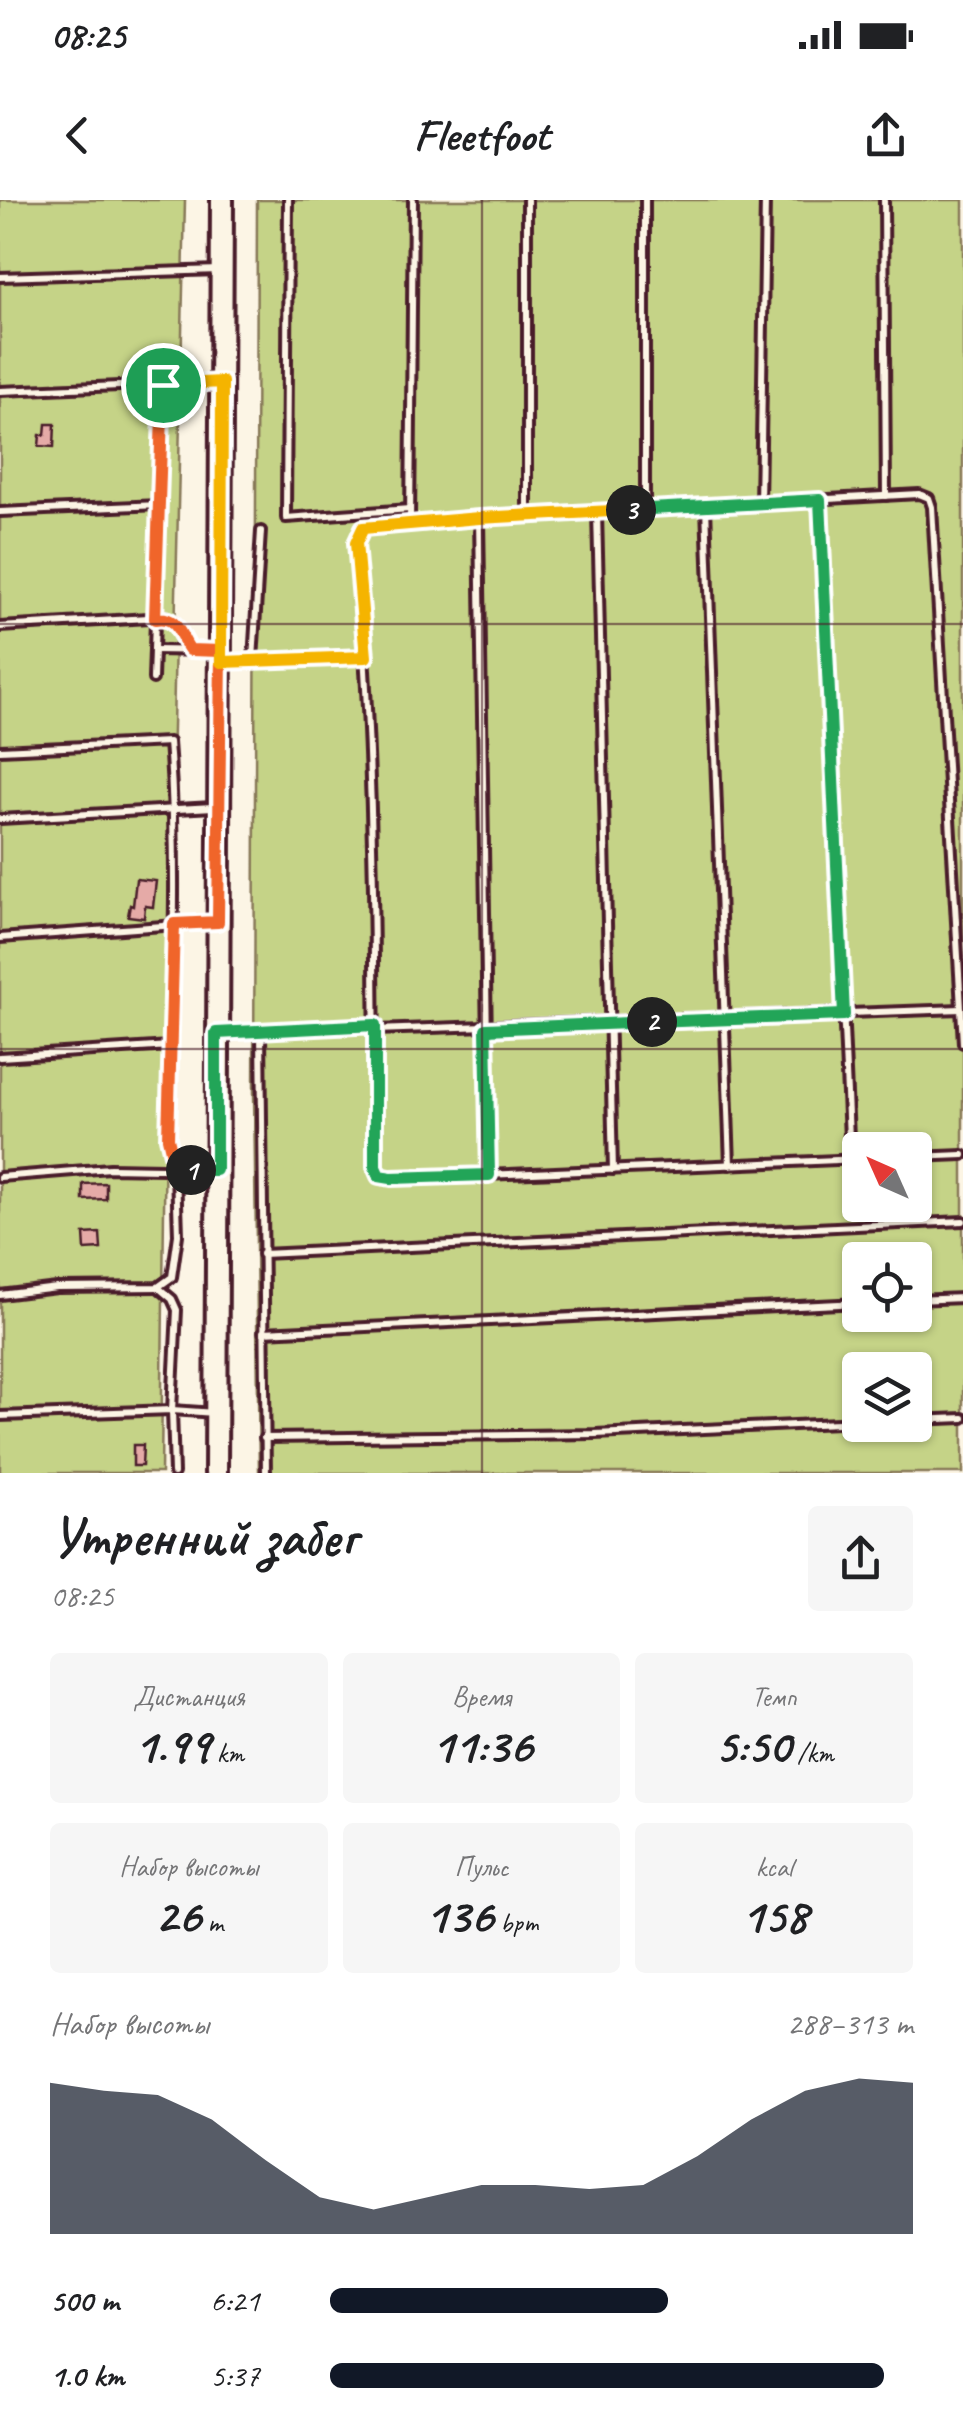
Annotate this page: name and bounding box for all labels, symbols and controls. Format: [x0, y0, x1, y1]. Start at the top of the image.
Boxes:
text: 08:25 [50, 12, 125, 59]
text: Fleetfoot [414, 107, 549, 164]
icon: back [50, 108, 105, 163]
icon: share [858, 108, 913, 163]
pin [121, 343, 206, 428]
icon: arrive [136, 358, 191, 413]
pin: 3 [606, 485, 656, 535]
text: 3 [625, 492, 637, 527]
pin: 2 [627, 997, 677, 1047]
text: 2 [646, 1004, 658, 1039]
north arrow [842, 1132, 932, 1222]
map controls [842, 1132, 932, 1442]
pin: 1 [166, 1145, 216, 1195]
text: 1 [185, 1152, 197, 1187]
button: locate [842, 1242, 932, 1332]
button: layers [842, 1352, 932, 1442]
text: Утренний забег [50, 1502, 357, 1572]
button: share [808, 1506, 913, 1611]
text: 08:25 [50, 1575, 114, 1616]
text: Дистанция [133, 1679, 245, 1714]
text: Время [452, 1679, 511, 1714]
text: Темп [752, 1679, 797, 1714]
text: 1.99 [134, 1714, 210, 1777]
text: 11:36 [431, 1714, 532, 1777]
text: 5:50 [715, 1714, 790, 1777]
text: km [210, 1735, 244, 1770]
text: /km [790, 1735, 834, 1770]
text: Набор высоты [119, 1849, 258, 1884]
text: Пульс [454, 1849, 509, 1884]
text: kcal [756, 1849, 793, 1884]
text: 26 [155, 1884, 201, 1947]
text: 136 [425, 1884, 493, 1947]
text: 158 [741, 1884, 808, 1947]
text: m [201, 1905, 223, 1940]
text: bpm [493, 1905, 538, 1940]
text: Набор высоты [50, 2003, 209, 2044]
text: 288–313 m [787, 2003, 913, 2044]
text: 500 m [50, 2280, 119, 2321]
text: 6:21 [210, 2280, 260, 2321]
text: 1.0 km [50, 2355, 124, 2396]
text: 5:37 [210, 2355, 260, 2396]

